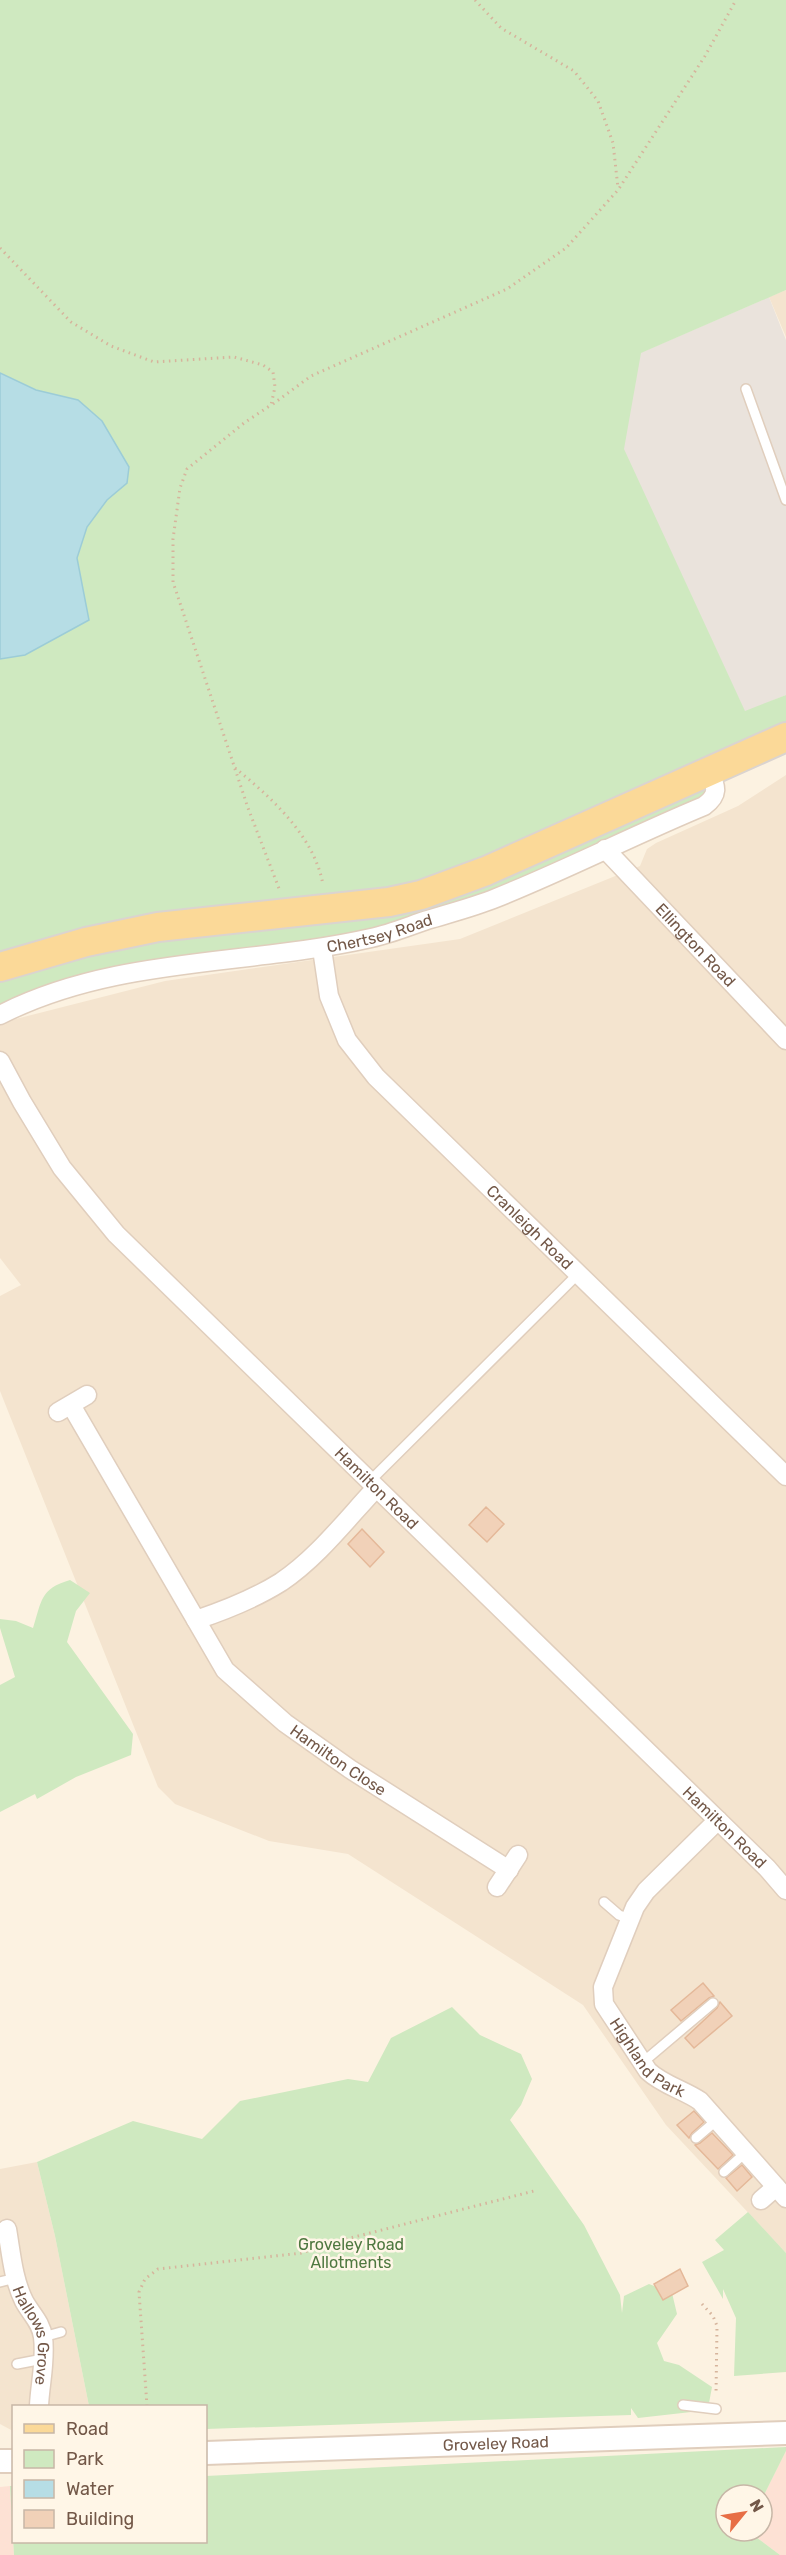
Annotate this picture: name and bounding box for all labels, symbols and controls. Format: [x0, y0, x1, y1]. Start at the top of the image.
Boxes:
street label: Ellington Road [652, 899, 740, 990]
street label: Chertsey Road [325, 909, 434, 956]
street label: Cranleigh Road [483, 1181, 577, 1273]
street label: Hamilton Road [331, 1443, 423, 1533]
street label: Hamilton Close [287, 1720, 390, 1799]
street label: Hamilton Road [679, 1782, 771, 1872]
street label: Highland Park [606, 2014, 689, 2101]
park label: Groveley Road Allotments [298, 2235, 404, 2272]
street label: Hallows Grove [9, 2283, 53, 2386]
legend [12, 2405, 207, 2543]
text: Road [66, 2418, 109, 2440]
street label: Groveley Road [442, 2432, 549, 2454]
text: Park [66, 2448, 104, 2470]
text: Water [66, 2478, 114, 2500]
north arrow [714, 2483, 774, 2543]
text: N [745, 2496, 768, 2515]
text: Building [66, 2508, 134, 2530]

